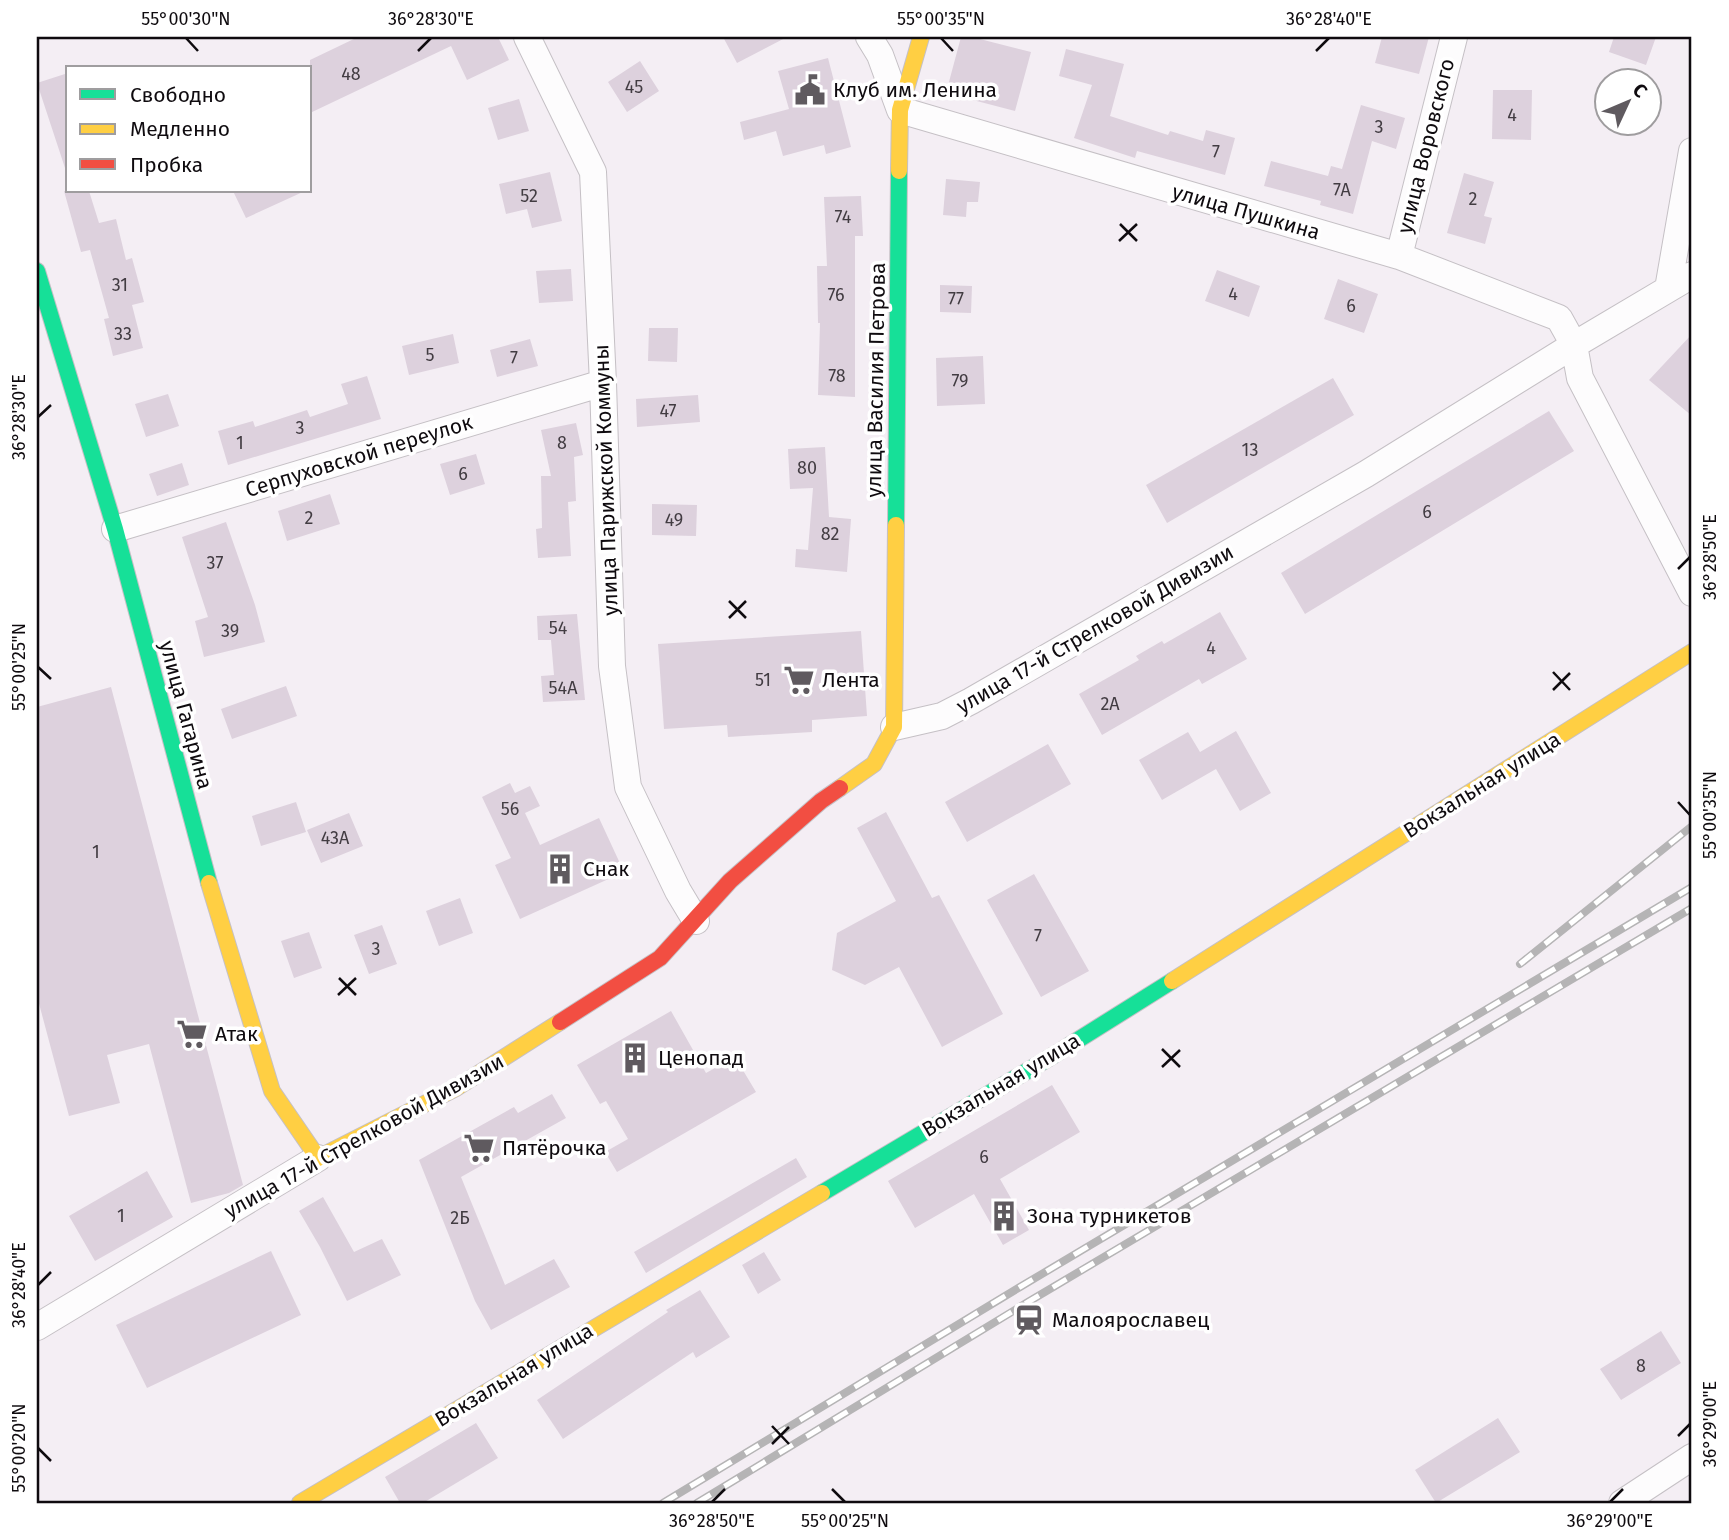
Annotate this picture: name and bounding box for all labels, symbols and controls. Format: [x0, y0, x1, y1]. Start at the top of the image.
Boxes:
text: 55°00'30"N [141, 8, 231, 30]
text: 36°28'30"E [388, 8, 474, 30]
text: 55°00'35"N [897, 8, 985, 30]
text: 36°28'40"E [1286, 8, 1372, 30]
street label: улица Воровского [1392, 56, 1460, 236]
house number: 48 [341, 63, 361, 85]
legend [66, 66, 312, 192]
north arrow [1592, 66, 1662, 136]
public building icon: Клуб им. Ленина [793, 73, 827, 107]
house number: 45 [625, 76, 643, 98]
place label: Клуб им. Ленина [833, 77, 997, 103]
text: С [1628, 79, 1652, 103]
text: Свободно [130, 82, 226, 108]
house number: 4 [1507, 104, 1517, 126]
text: Медленно [130, 116, 230, 142]
house number: 3 [1375, 116, 1383, 138]
house number: 7 [1212, 141, 1220, 163]
text: Пробка [130, 152, 203, 178]
street label: улица Пушкина [1169, 178, 1323, 246]
house number: 7А [1333, 179, 1352, 201]
house number: 52 [520, 185, 538, 207]
house number: 2 [1469, 188, 1478, 210]
house number: 74 [835, 206, 852, 228]
street label: улица Василия Петрова [861, 262, 891, 498]
house number: 31 [112, 274, 128, 296]
house number: 4 [1228, 283, 1238, 305]
house number: 76 [827, 284, 845, 306]
house number: 77 [948, 288, 964, 310]
house number: 6 [1346, 295, 1356, 317]
house number: 33 [114, 323, 132, 345]
house number: 5 [425, 344, 435, 366]
street label: улица Парижской Коммуны [588, 344, 624, 616]
house number: 7 [510, 347, 518, 369]
house number: 78 [828, 365, 846, 387]
house number: 79 [951, 370, 969, 392]
text: 36°28'30"E [8, 374, 30, 460]
house number: 47 [659, 400, 677, 422]
street label: Серпуховской переулок [242, 409, 476, 503]
house number: 3 [296, 417, 304, 439]
house number: 1 [236, 432, 244, 454]
house number: 8 [557, 432, 567, 454]
house number: 13 [1242, 439, 1258, 461]
house number: 80 [797, 457, 817, 479]
house number: 6 [458, 463, 468, 485]
house number: 6 [1422, 501, 1432, 523]
house number: 2 [305, 507, 314, 529]
house number: 49 [665, 509, 683, 531]
text: 36°28'50"E [1699, 514, 1721, 600]
house number: 82 [821, 523, 839, 545]
street label: улица 17-й Стрелковой Дивизии [952, 539, 1238, 719]
house number: 37 [207, 552, 223, 574]
house number: 54 [549, 617, 568, 639]
house number: 39 [221, 620, 239, 642]
text: 55°00'25"N [8, 623, 30, 711]
house number: 4 [1206, 637, 1216, 659]
street label: улица Гагарина [154, 638, 218, 792]
supermarket icon: Лента [782, 663, 816, 697]
place label: Лента [822, 667, 880, 693]
house number: 51 [755, 669, 771, 691]
house number: 54А [549, 677, 578, 699]
house number: 2А [1100, 693, 1120, 715]
street label: Вокзальная улица [1399, 726, 1565, 844]
text: 55°00'35"N [1699, 771, 1721, 859]
house number: 56 [501, 798, 519, 820]
house number: 43А [321, 827, 350, 849]
house number: 1 [92, 841, 100, 863]
building icon: Снак [543, 852, 577, 886]
place label: Снак [583, 856, 629, 882]
house number: 7 [1034, 925, 1042, 947]
house number: 3 [372, 938, 380, 960]
supermarket icon: Атак [175, 1017, 209, 1051]
place label: Атак [215, 1021, 258, 1047]
street label: Вокзальная улица [917, 1027, 1085, 1143]
building icon: Ценопад [618, 1041, 652, 1075]
place label: Ценопад [658, 1045, 744, 1071]
street label: улица 17-й Стрелковой Дивизии [220, 1048, 508, 1224]
supermarket icon: Пятёрочка [462, 1131, 496, 1165]
place label: Пятёрочка [502, 1135, 606, 1161]
house number: 6 [979, 1146, 989, 1168]
building icon: Зона турникетов [987, 1199, 1021, 1233]
place label: Зона турникетов [1027, 1203, 1192, 1229]
house number: 1 [117, 1205, 125, 1227]
house number: 2Б [450, 1207, 470, 1229]
text: 36°28'40"E [8, 1242, 30, 1328]
station icon: Малоярославец [1012, 1303, 1046, 1337]
place label: Малоярославец [1052, 1307, 1209, 1333]
street label: Вокзальная улица [430, 1317, 598, 1433]
house number: 8 [1636, 1355, 1646, 1377]
text: 36°29'00"E [1699, 1381, 1721, 1467]
text: 55°00'20"N [8, 1403, 30, 1493]
text: 36°28'50"E [669, 1510, 755, 1532]
text: 55°00'25"N [801, 1510, 889, 1532]
text: 36°29'00"E [1567, 1510, 1653, 1532]

